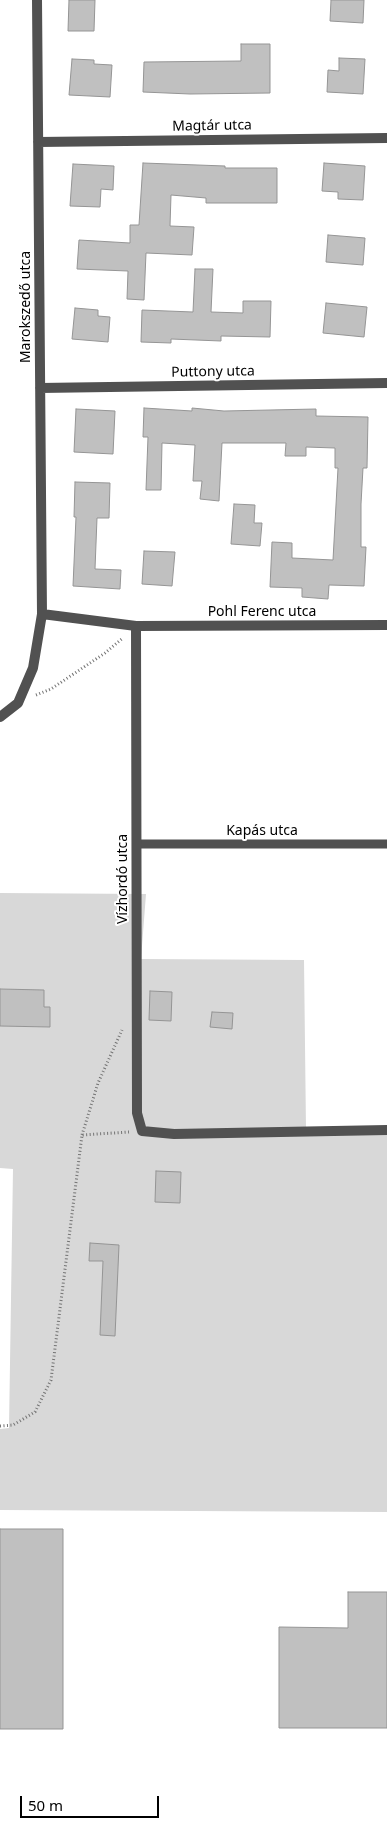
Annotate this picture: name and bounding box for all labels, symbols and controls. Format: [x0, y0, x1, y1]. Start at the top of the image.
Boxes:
street label: Magtár utca [172, 117, 252, 135]
street label: Marokszedő utca [18, 251, 34, 363]
street label: Puttony utca [171, 363, 255, 381]
street label: Pohl Ferenc utca [208, 604, 316, 620]
street label: Kapás utca [226, 823, 298, 839]
street label: Vízhordó utca [115, 834, 131, 924]
scale bar [22, 1786, 161, 1818]
text: 50 m [28, 1795, 63, 1815]

